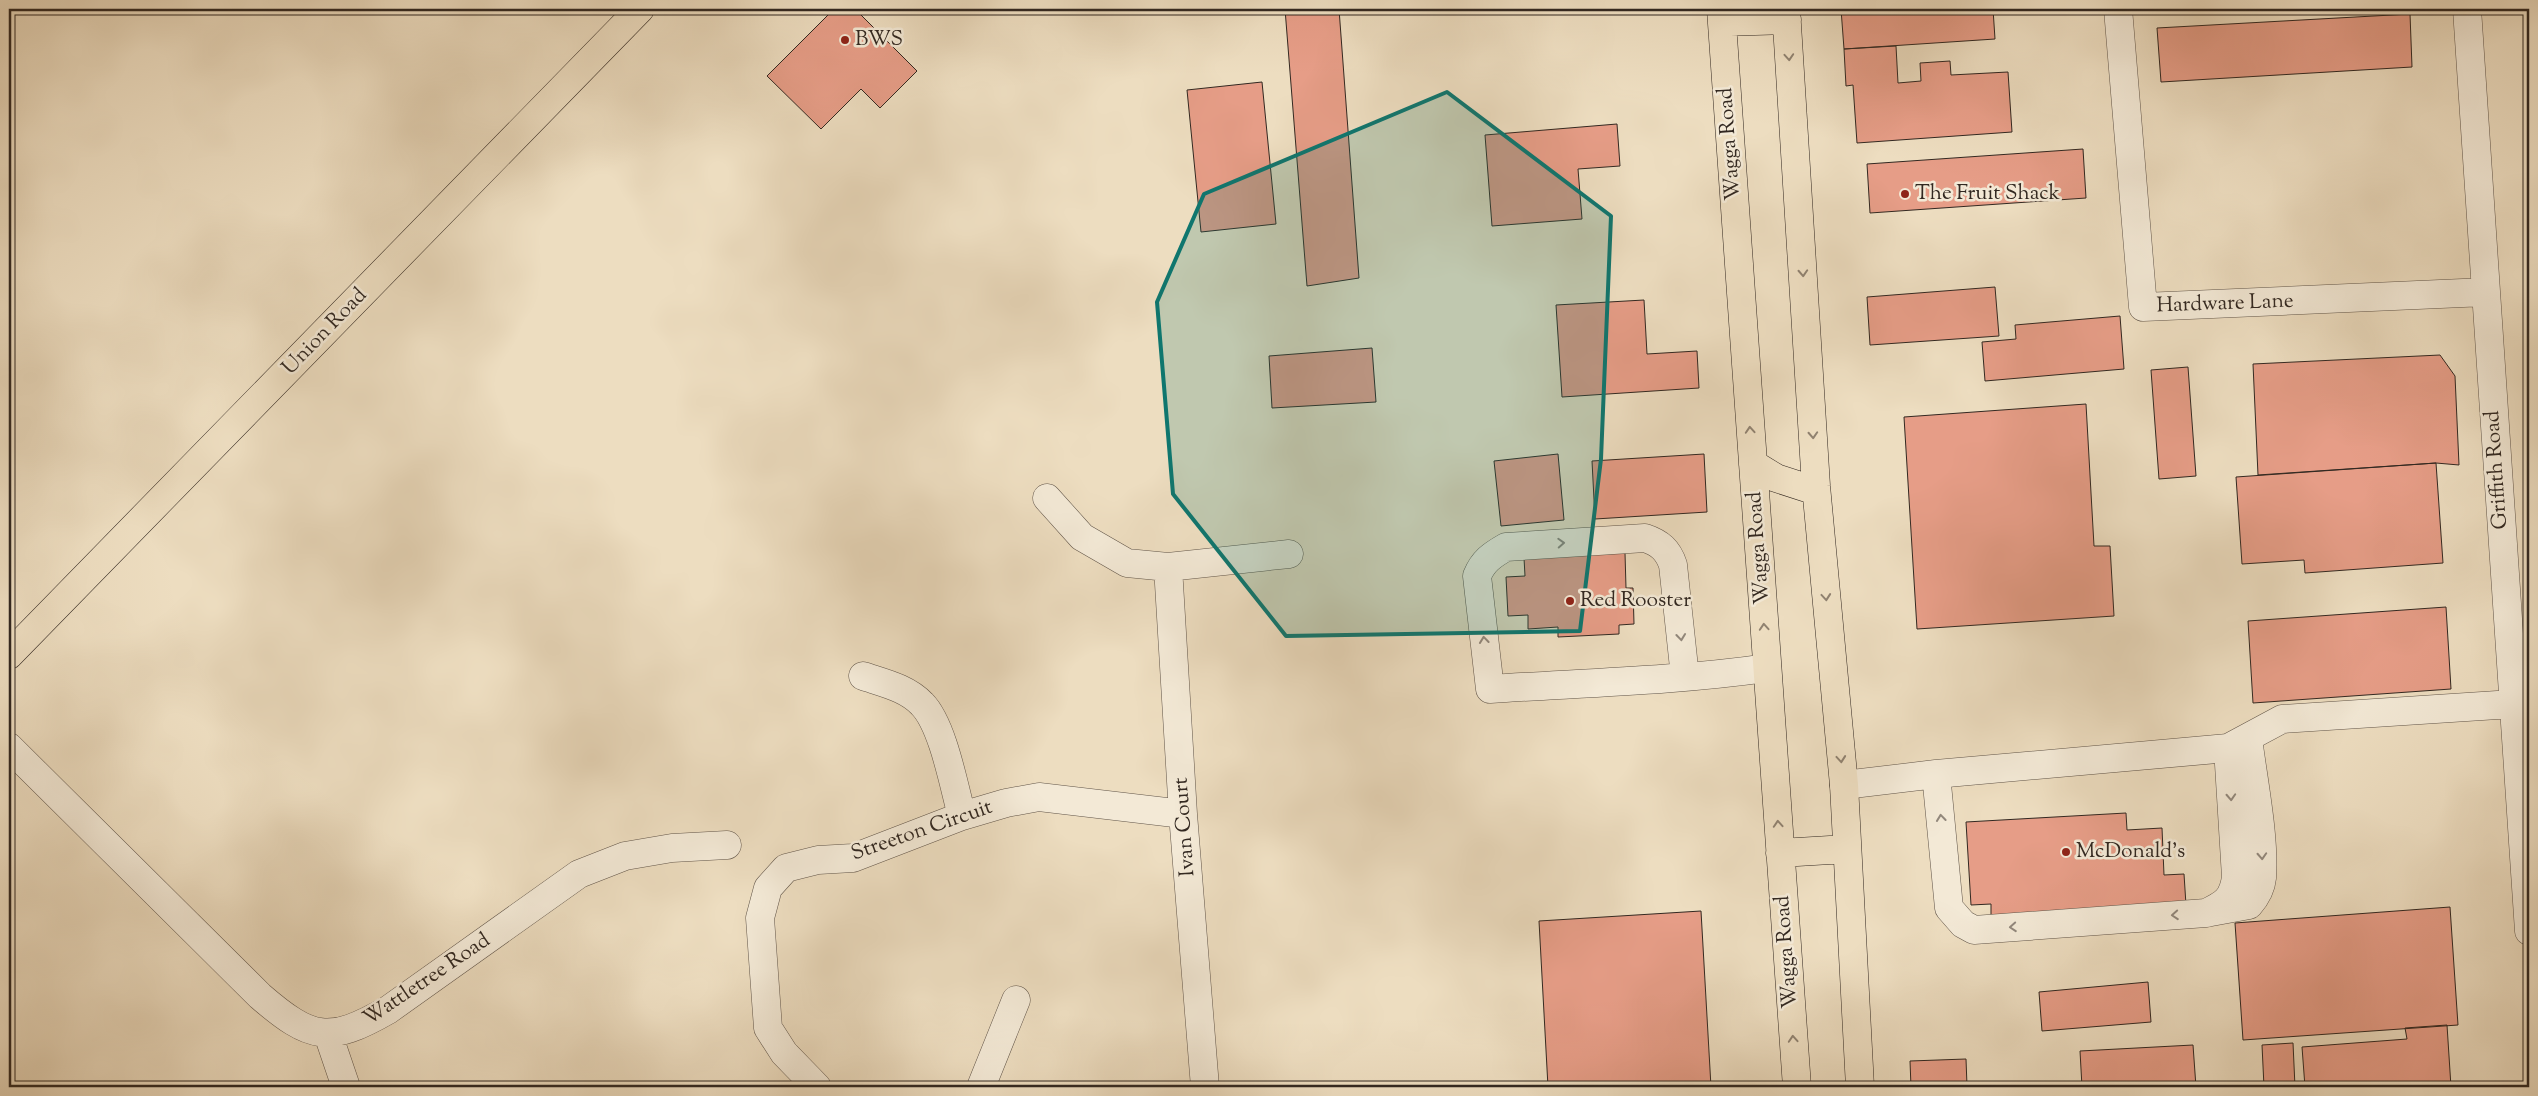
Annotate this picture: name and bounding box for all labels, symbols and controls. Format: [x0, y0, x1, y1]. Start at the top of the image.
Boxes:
place label: BWS [855, 25, 903, 55]
marker: BWS [839, 34, 851, 46]
one-way arrow [1784, 54, 1795, 62]
street label: Wagga Road [1711, 86, 1749, 202]
place label: The Fruit Shack [1915, 179, 2061, 209]
marker: The Fruit Shack [1899, 188, 1911, 200]
one-way arrow [1797, 269, 1808, 277]
street label: Union Road [276, 282, 374, 382]
street label: Hardware Lane [2156, 287, 2294, 321]
street label: Griffith Road [2478, 409, 2516, 530]
one-way arrow [1745, 426, 1756, 434]
one-way arrow [1807, 431, 1818, 439]
street label: Wagga Road [1740, 490, 1778, 606]
one-way arrow [1557, 538, 1565, 549]
place label: Red Rooster [1580, 586, 1691, 616]
one-way arrow [1820, 593, 1831, 601]
marker: Red Rooster [1564, 595, 1576, 607]
one-way arrow [1759, 623, 1770, 631]
one-way arrow [1675, 633, 1686, 641]
one-way arrow [1479, 636, 1490, 644]
one-way arrow [1835, 755, 1846, 763]
street label: Ivan Court [1167, 776, 1203, 878]
street label: Streeton Circuit [847, 793, 997, 869]
one-way arrow [2225, 793, 2236, 801]
one-way arrow [1935, 814, 1946, 822]
one-way arrow [1773, 820, 1784, 828]
place label: McDonald's [2076, 837, 2185, 867]
marker: McDonald's [2060, 846, 2072, 858]
one-way arrow [2256, 852, 2267, 860]
street label: Wagga Road [1768, 894, 1806, 1010]
one-way arrow [2170, 910, 2178, 921]
one-way arrow [2008, 922, 2016, 933]
street label: Wattletree Road [357, 926, 497, 1034]
one-way arrow [1788, 1034, 1799, 1042]

